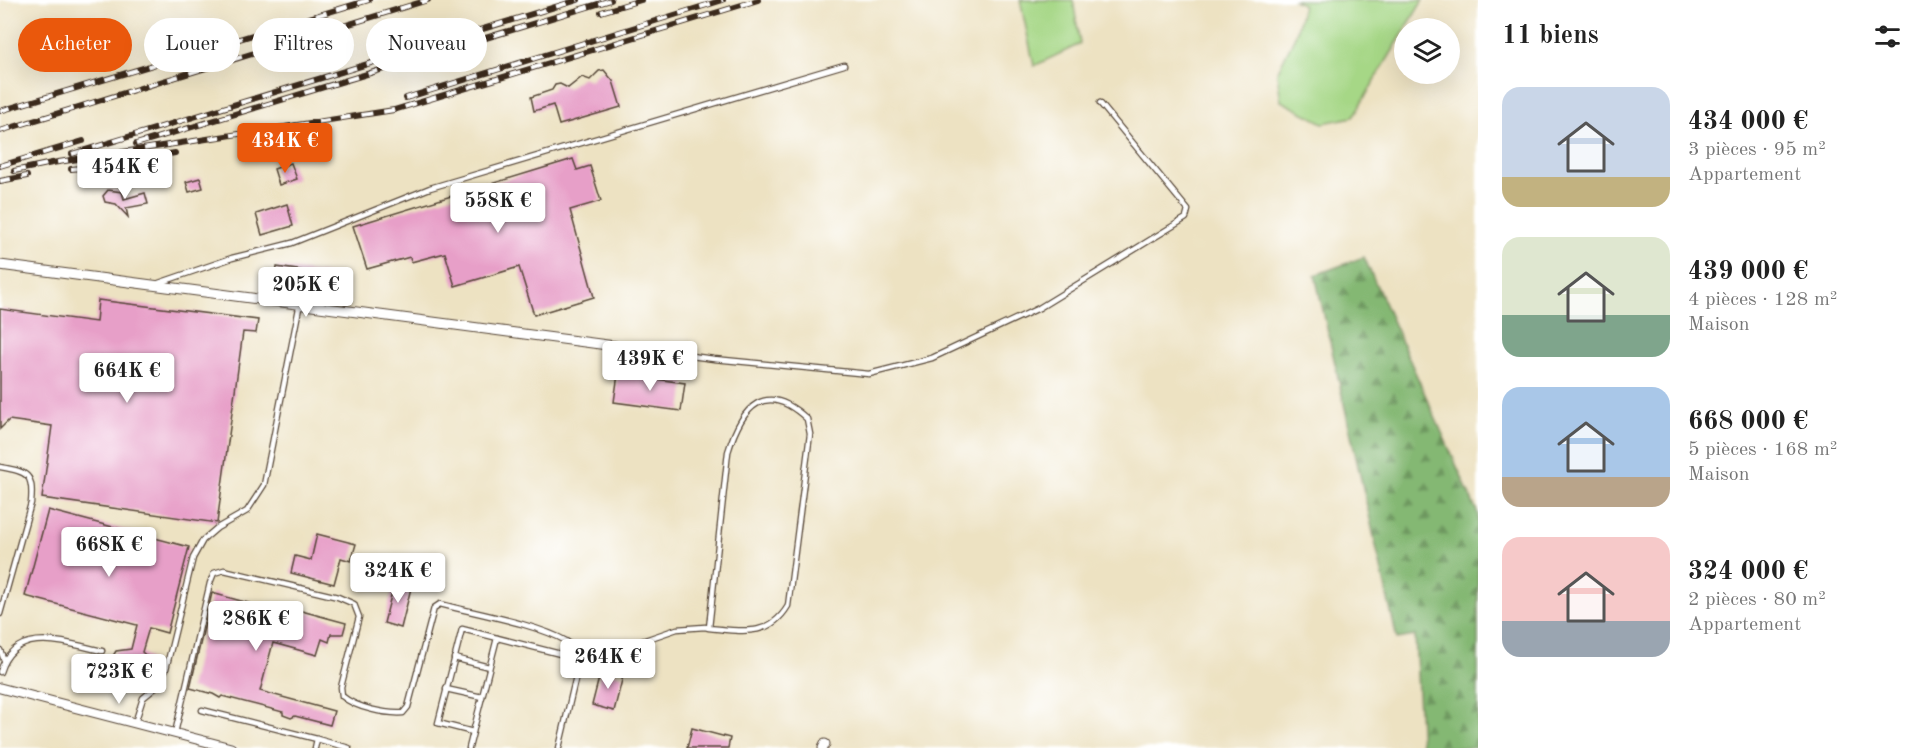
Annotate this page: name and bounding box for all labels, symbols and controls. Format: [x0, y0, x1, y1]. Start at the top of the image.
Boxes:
chip: Acheter [18, 18, 132, 72]
chip: Louer [144, 18, 240, 72]
chip: Filtres [252, 18, 354, 72]
chip: Nouveau [366, 18, 487, 72]
map controls [1394, 18, 1460, 84]
button: layers [1394, 18, 1460, 84]
icon: filters [1871, 20, 1904, 53]
text: 11 biens [1502, 23, 1599, 49]
text: 434 000 € [1688, 109, 1808, 135]
icon: home [1550, 111, 1622, 183]
pin: 434K € [236, 123, 334, 174]
text: 434K € [251, 132, 319, 152]
text: 3 pièces · 95 m² [1688, 140, 1826, 160]
pin: 454K € [76, 149, 174, 200]
text: 454K € [91, 158, 159, 178]
text: Appartement [1688, 165, 1801, 185]
pin: 558K € [449, 183, 547, 234]
text: 558K € [464, 192, 532, 212]
text: 439 000 € [1688, 259, 1808, 285]
icon: home [1550, 261, 1622, 333]
pin: 205K € [257, 267, 355, 318]
text: 205K € [272, 276, 340, 296]
text: 4 pièces · 128 m² [1688, 290, 1837, 310]
text: Maison [1688, 315, 1749, 335]
pin: 439K € [601, 341, 699, 392]
text: 439K € [616, 350, 684, 370]
pin: 664K € [78, 353, 176, 404]
text: 664K € [93, 362, 161, 382]
text: 668 000 € [1688, 409, 1808, 435]
icon: home [1550, 411, 1622, 483]
text: 5 pièces · 168 m² [1688, 440, 1837, 460]
text: Maison [1688, 465, 1749, 485]
pin: 668K € [60, 527, 158, 578]
text: 668K € [75, 536, 143, 556]
pin: 324K € [349, 553, 447, 604]
text: 324 000 € [1688, 559, 1808, 585]
icon: home [1550, 561, 1622, 633]
text: 324K € [364, 562, 432, 582]
text: 2 pièces · 80 m² [1688, 590, 1826, 610]
pin: 286K € [207, 601, 305, 652]
text: 286K € [222, 610, 290, 630]
text: Appartement [1688, 615, 1801, 635]
pin: 264K € [559, 639, 657, 690]
text: 264K € [574, 648, 642, 668]
pin: 723K € [70, 654, 168, 705]
text: 723K € [85, 663, 153, 683]

